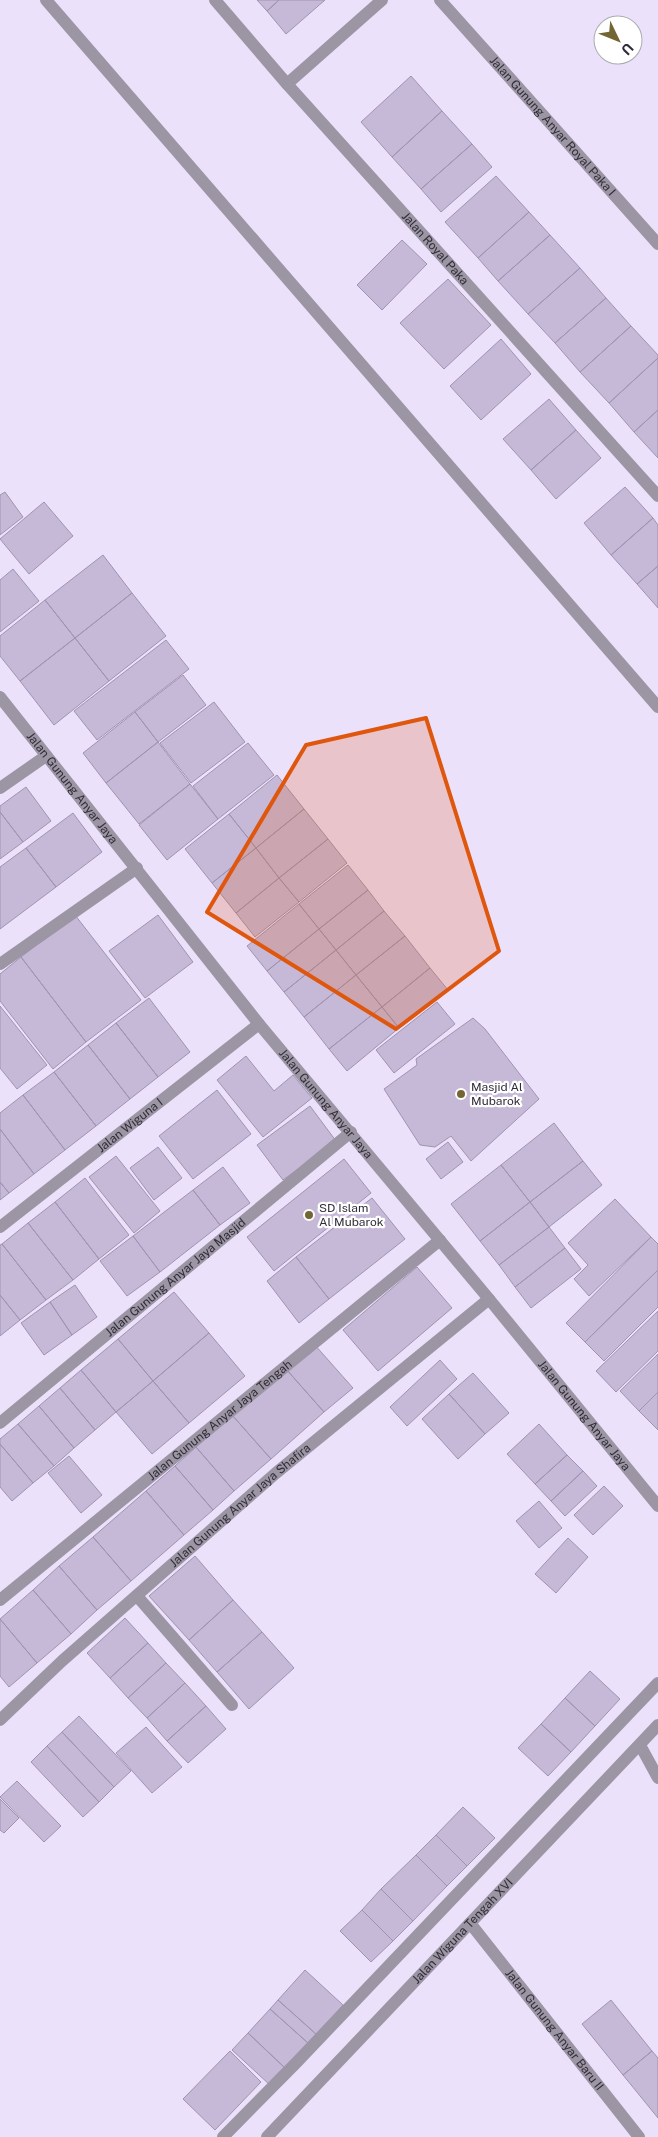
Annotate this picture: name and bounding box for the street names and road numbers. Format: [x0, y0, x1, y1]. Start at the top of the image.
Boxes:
street label: Jalan Gunung Anyar Royal Paka I [487, 53, 619, 199]
street label: Jalan Royal Paka [399, 209, 471, 288]
street label: Jalan Gunung Anyar Jaya [24, 729, 120, 847]
street label: Jalan Gunung Anyar Jaya [276, 1046, 375, 1161]
street label: Jalan Wiguna I [94, 1095, 166, 1155]
street label: Jalan Gunung Anyar Jaya Masjid [103, 1215, 248, 1340]
street label: Jalan Gunung Anyar Jaya Tengah [145, 1357, 295, 1483]
street label: Jalan Gunung Anyar Jaya [535, 1357, 633, 1473]
street label: Jalan Gunung Anyar Jaya Shafira [167, 1441, 313, 1570]
street label: Jalan Wiguna Tengah XVI [409, 1875, 516, 1987]
street label: Jalan Gunung Anyar Baru II [502, 1966, 606, 2093]

